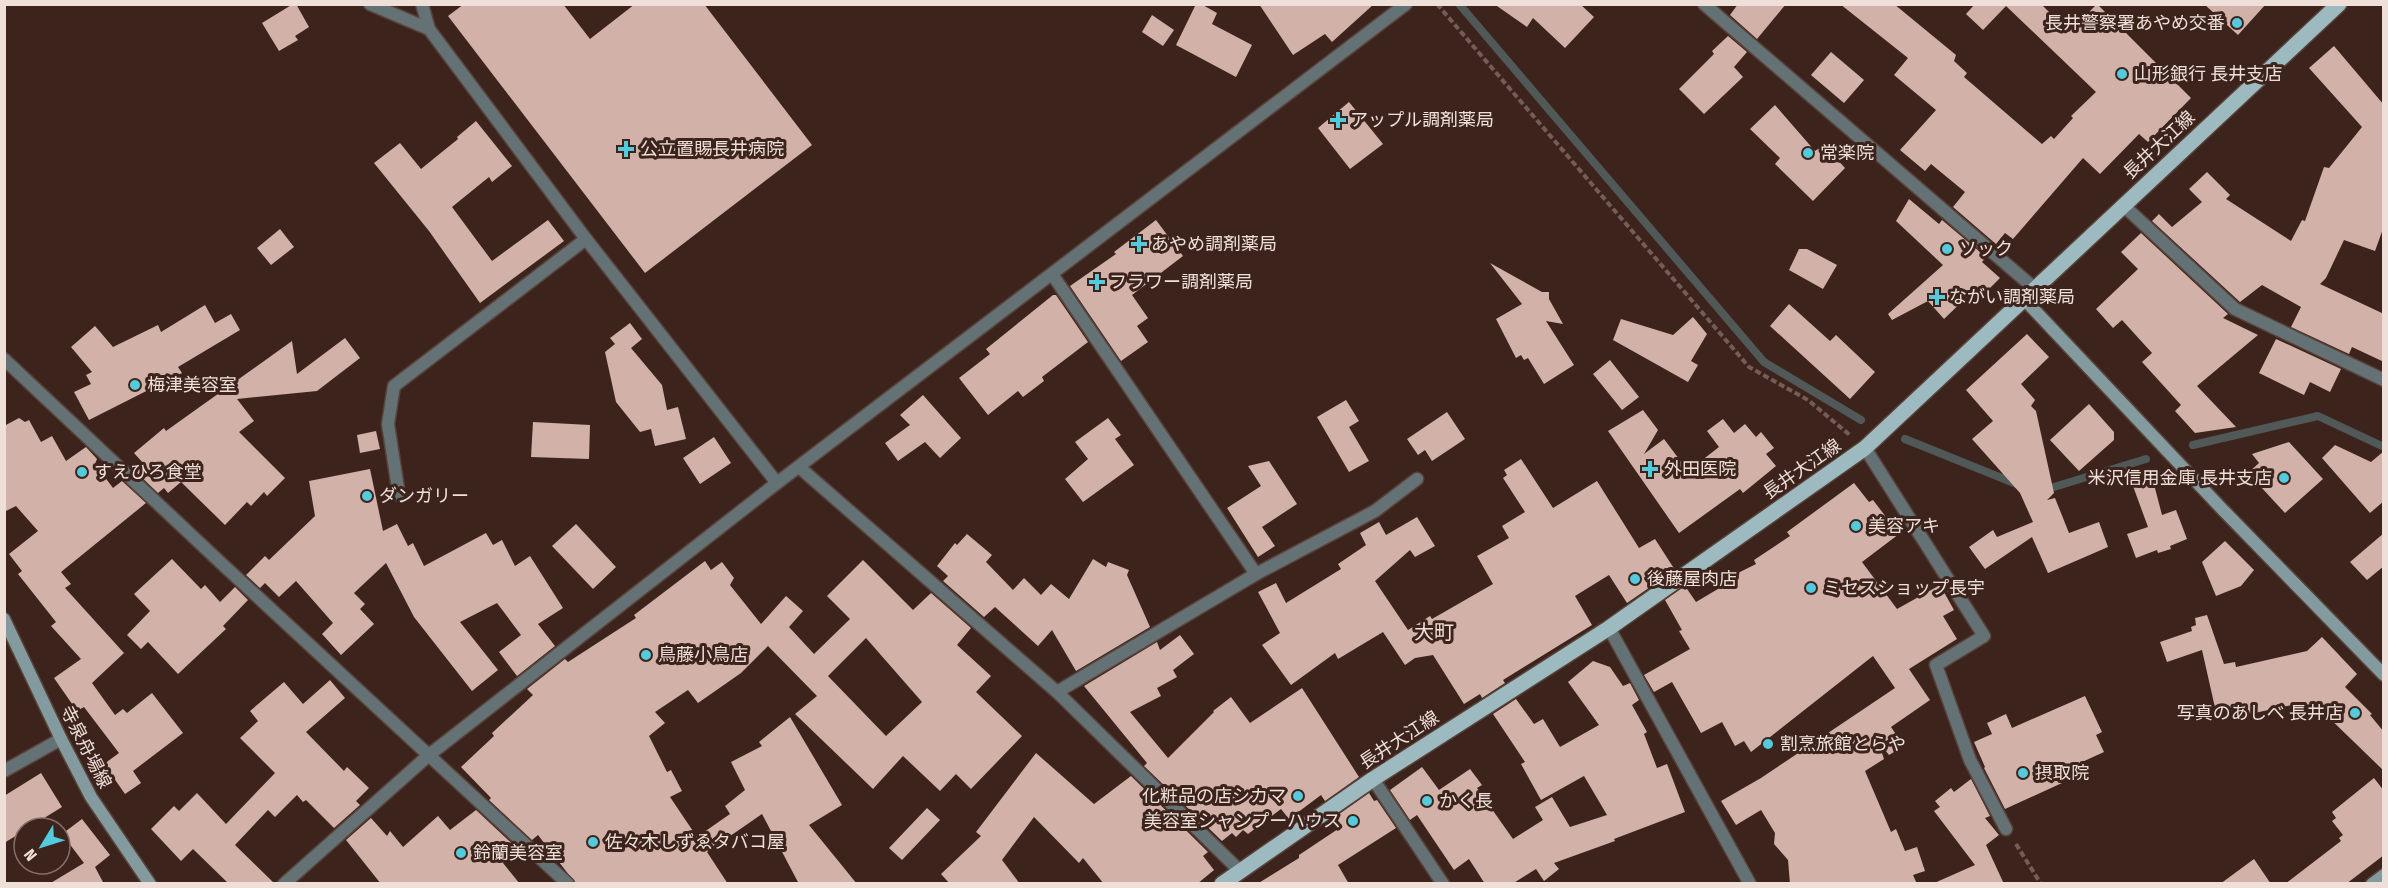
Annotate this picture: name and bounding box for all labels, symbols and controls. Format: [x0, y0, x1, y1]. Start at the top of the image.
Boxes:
place label: 長井警察署あやめ交番 [2045, 12, 2225, 34]
marker: 長井警察署あやめ交番 [2230, 16, 2244, 30]
place label: 山形銀行 長井支店 [2134, 63, 2282, 85]
marker: 山形銀行 長井支店 [2115, 67, 2129, 81]
street label: 長井大江線 [2119, 106, 2199, 184]
place label: アップル調剤薬局 [1350, 109, 1494, 131]
marker: アップル調剤薬局 [1331, 113, 1345, 127]
place label: 公立置賜長井病院 [640, 138, 784, 160]
marker: 公立置賜長井病院 [617, 140, 635, 158]
place label: 常楽院 [1820, 142, 1874, 164]
marker: 常楽院 [1801, 146, 1815, 160]
place label: あやめ調剤薬局 [1151, 233, 1277, 255]
marker: あやめ調剤薬局 [1132, 237, 1146, 251]
place label: ソック [1959, 238, 2013, 260]
marker: ソック [1940, 242, 1954, 256]
place label: フラワー調剤薬局 [1109, 271, 1253, 293]
marker: フラワー調剤薬局 [1090, 275, 1104, 289]
place label: ながい調剤薬局 [1949, 286, 2075, 308]
marker: ながい調剤薬局 [1930, 290, 1944, 304]
place label: 梅津美容室 [147, 374, 237, 396]
marker: 梅津美容室 [128, 378, 142, 392]
street label: 長井大江線 [1759, 434, 1845, 504]
place label: 外田医院 [1664, 458, 1736, 480]
marker: 外田医院 [1641, 460, 1659, 478]
place label: すえひろ食堂 [94, 461, 202, 483]
marker: すえひろ食堂 [75, 465, 89, 479]
place label: 米沢信用金庫 長井支店 [2088, 467, 2272, 489]
marker: 米沢信用金庫 長井支店 [2277, 471, 2291, 485]
place label: ダンガリー [379, 485, 469, 507]
marker: ダンガリー [360, 489, 374, 503]
place label: 美容アキ [1868, 515, 1940, 537]
marker: 美容アキ [1849, 519, 1863, 533]
place label: 後藤屋肉店 [1647, 568, 1737, 590]
marker: 後藤屋肉店 [1628, 572, 1642, 586]
place label: ミセスショップ長宇 [1823, 577, 1985, 599]
marker: ミセスショップ長宇 [1804, 581, 1818, 595]
district label: 大町 [1414, 620, 1454, 644]
place label: 鳥藤小鳥店 [658, 644, 748, 666]
marker: 鳥藤小鳥店 [639, 648, 653, 662]
street label: 寺泉舟場線 [56, 702, 116, 792]
place label: 写真のあしべ 長井店 [2177, 702, 2343, 724]
street label: 長井大江線 [1355, 706, 1443, 774]
marker: 写真のあしべ 長井店 [2348, 706, 2362, 720]
place label: 割烹旅館とらや [1780, 733, 1906, 755]
marker: 割烹旅館とらや [1761, 737, 1775, 751]
place label: 摂取院 [2035, 762, 2089, 784]
marker: 摂取院 [2016, 766, 2030, 780]
place label: 化粧品の店シカマ [1142, 785, 1286, 807]
marker: 化粧品の店シカマ [1291, 789, 1305, 803]
place label: かく長 [1439, 790, 1493, 812]
marker: かく長 [1420, 794, 1434, 808]
place label: 美容室シャンプーハウス [1144, 810, 1341, 832]
marker: 美容室シャンプーハウス [1346, 814, 1360, 828]
north arrow [12, 816, 72, 876]
place label: 佐々木しずゑタバコ屋 [605, 831, 785, 853]
marker: 佐々木しずゑタバコ屋 [586, 835, 600, 849]
place label: 鈴蘭美容室 [473, 842, 563, 864]
text: N [20, 845, 41, 865]
marker: 鈴蘭美容室 [454, 846, 468, 860]

